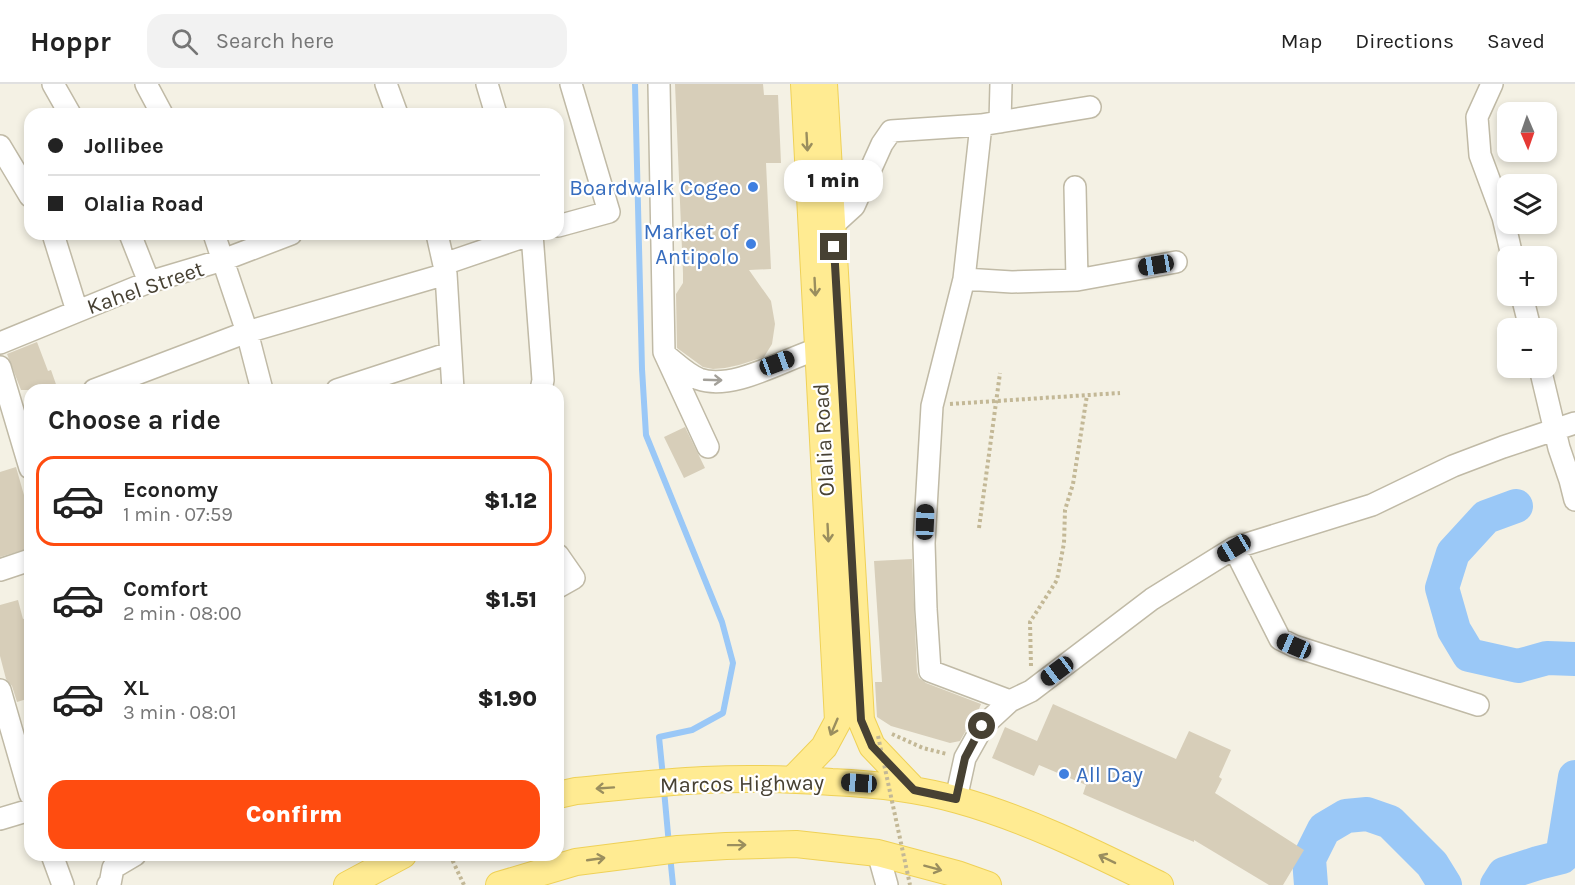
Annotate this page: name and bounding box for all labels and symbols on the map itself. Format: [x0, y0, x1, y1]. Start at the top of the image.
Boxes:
north arrow [1497, 102, 1557, 162]
one-way arrow [802, 132, 813, 152]
callout: 1 min [784, 160, 884, 202]
place label: Boardwalk Cogeo [569, 175, 741, 201]
marker: Boardwalk Cogeo [746, 180, 760, 194]
place label: Market of Antipolo [644, 219, 739, 270]
route end [820, 233, 847, 260]
marker: Market of Antipolo [744, 237, 758, 251]
car [1137, 253, 1175, 277]
street label: Kahel Street [83, 256, 207, 320]
one-way arrow [809, 276, 820, 296]
car [757, 348, 797, 378]
one-way arrow [702, 374, 722, 386]
street label: Olalia Road [808, 383, 840, 497]
car [915, 504, 935, 540]
one-way arrow [822, 523, 833, 543]
car [1214, 531, 1254, 565]
car [1274, 631, 1314, 661]
car [1037, 653, 1077, 689]
route start [968, 712, 995, 739]
one-way arrow [828, 717, 839, 735]
place label: All Day [1076, 762, 1143, 788]
marker: All Day [1057, 767, 1071, 781]
street label: Marcos Highway [660, 770, 824, 798]
car [840, 773, 878, 793]
one-way arrow [596, 783, 616, 794]
one-way arrow [726, 840, 746, 851]
one-way arrow [1098, 853, 1116, 865]
one-way arrow [586, 854, 606, 865]
one-way arrow [923, 863, 942, 874]

